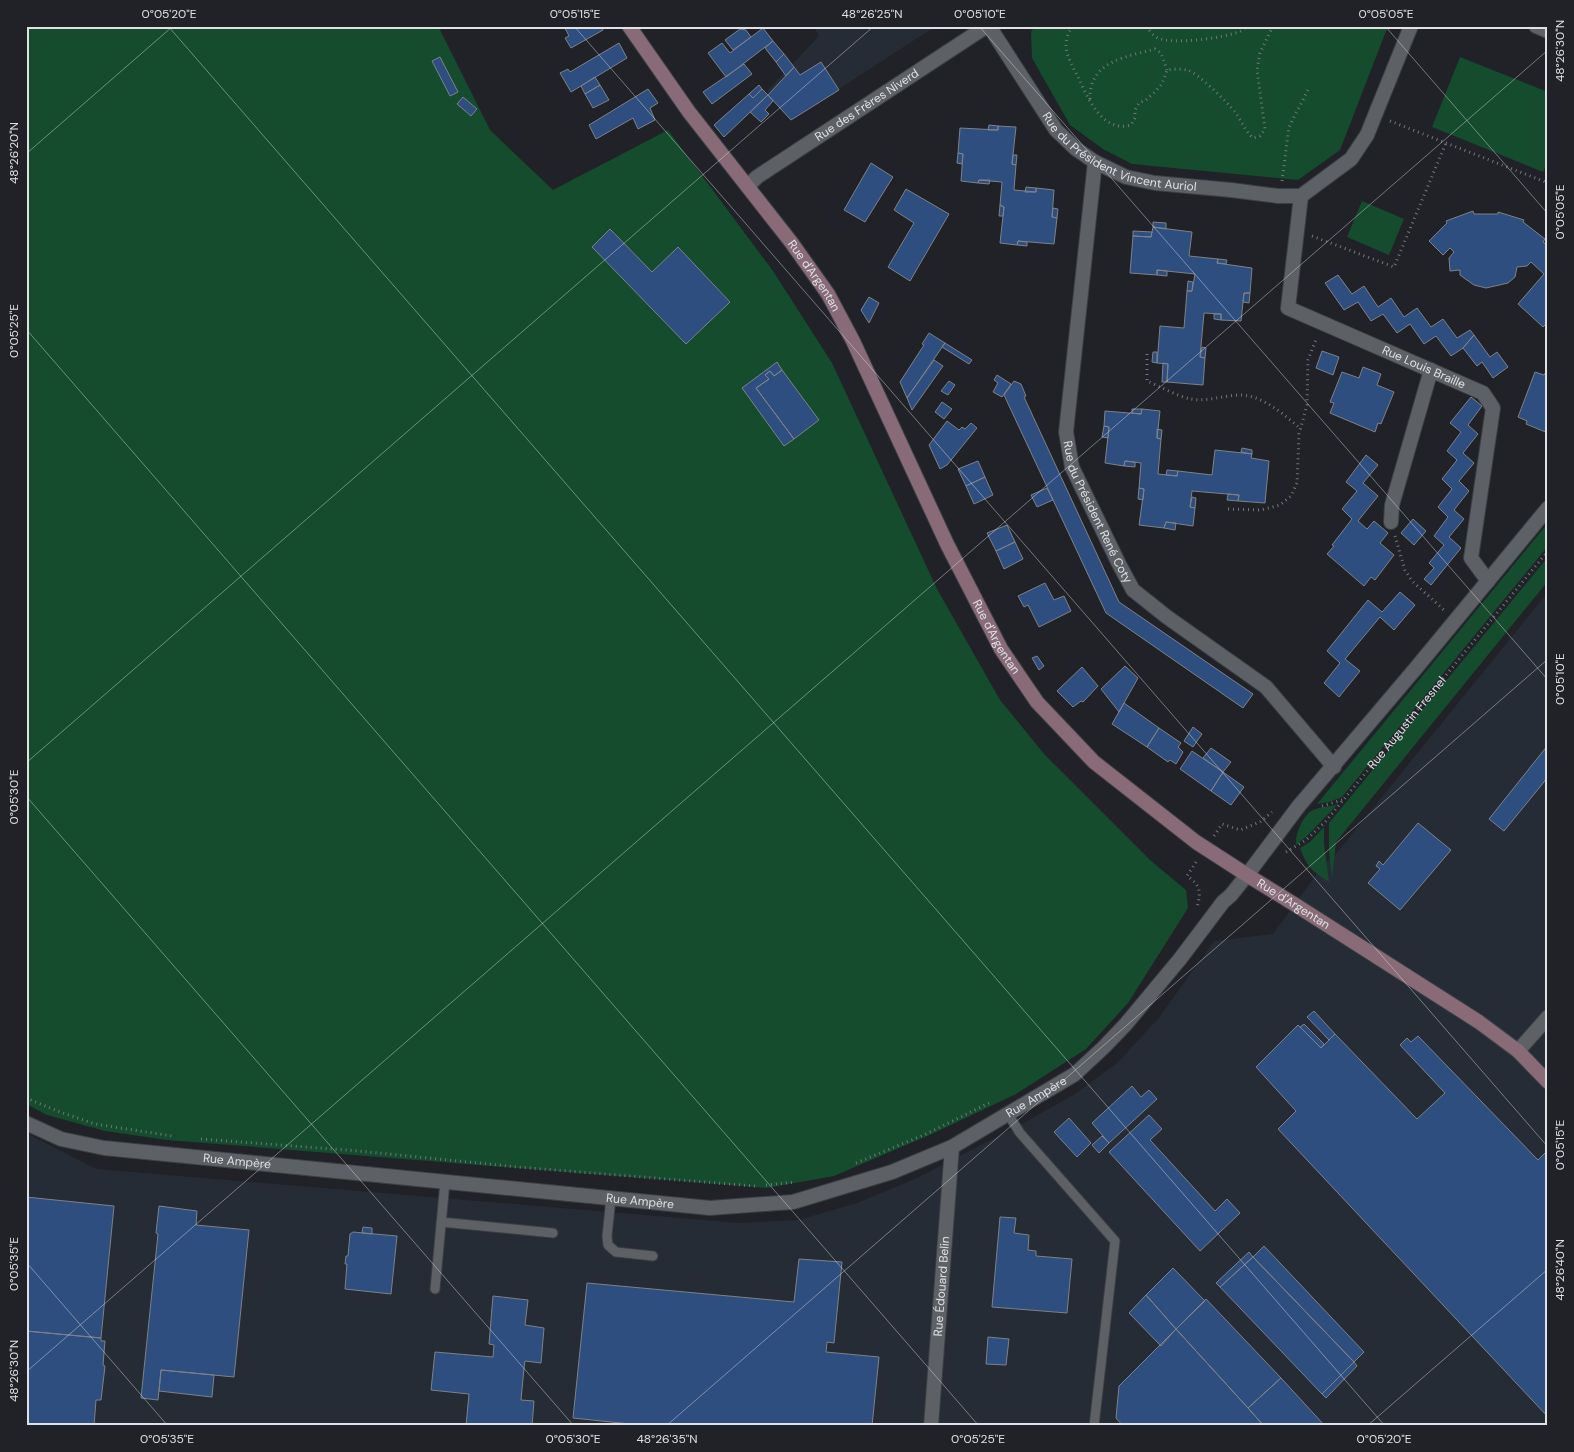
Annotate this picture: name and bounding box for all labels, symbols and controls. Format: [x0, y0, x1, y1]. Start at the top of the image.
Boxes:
text: 0°05'20"E [142, 6, 197, 22]
text: 0°05'15"E [550, 6, 601, 22]
text: 48°26'25"N [842, 6, 902, 22]
text: 0°05'10"E [954, 6, 1006, 22]
text: 0°05'05"E [1358, 6, 1414, 22]
text: 48°26'30"N [1552, 20, 1568, 82]
street label: Rue des Frères Niverd [812, 65, 922, 145]
street label: Rue du Président Vincent Auriol [1039, 109, 1197, 195]
text: 48°26'20"N [6, 122, 22, 184]
text: 0°05'05"E [1552, 184, 1568, 240]
street label: Rue d'Argentan [784, 237, 844, 314]
text: 0°05'25"E [6, 304, 22, 358]
street label: Rue Louis Braille [1380, 342, 1468, 393]
street label: Rue du Président René Coty [1060, 439, 1136, 586]
street label: Rue d'Argentan [969, 597, 1024, 677]
text: 0°05'10"E [1552, 653, 1568, 705]
street label: Rue Augustin Fresnel [1364, 673, 1450, 773]
text: 0°05'30"E [6, 769, 22, 825]
street label: Rue d'Argentan [1254, 875, 1333, 933]
street label: Rue Ampère [1003, 1073, 1070, 1121]
text: 0°05'15"E [1552, 1119, 1568, 1170]
street label: Rue Ampère [202, 1150, 272, 1172]
street label: Rue Ampère [605, 1190, 675, 1212]
street label: Rue Édouard Belin [930, 1236, 953, 1337]
text: 0°05'35"E [6, 1237, 22, 1291]
text: 48°26'40"N [1552, 1239, 1568, 1301]
text: 48°26'30"N [6, 1340, 22, 1402]
text: 0°05'35"E [140, 1431, 194, 1447]
text: 0°05'30"E [545, 1431, 601, 1447]
text: 48°26'35"N [636, 1431, 698, 1447]
text: 0°05'25"E [951, 1431, 1005, 1447]
text: 0°05'20"E [1357, 1431, 1412, 1447]

